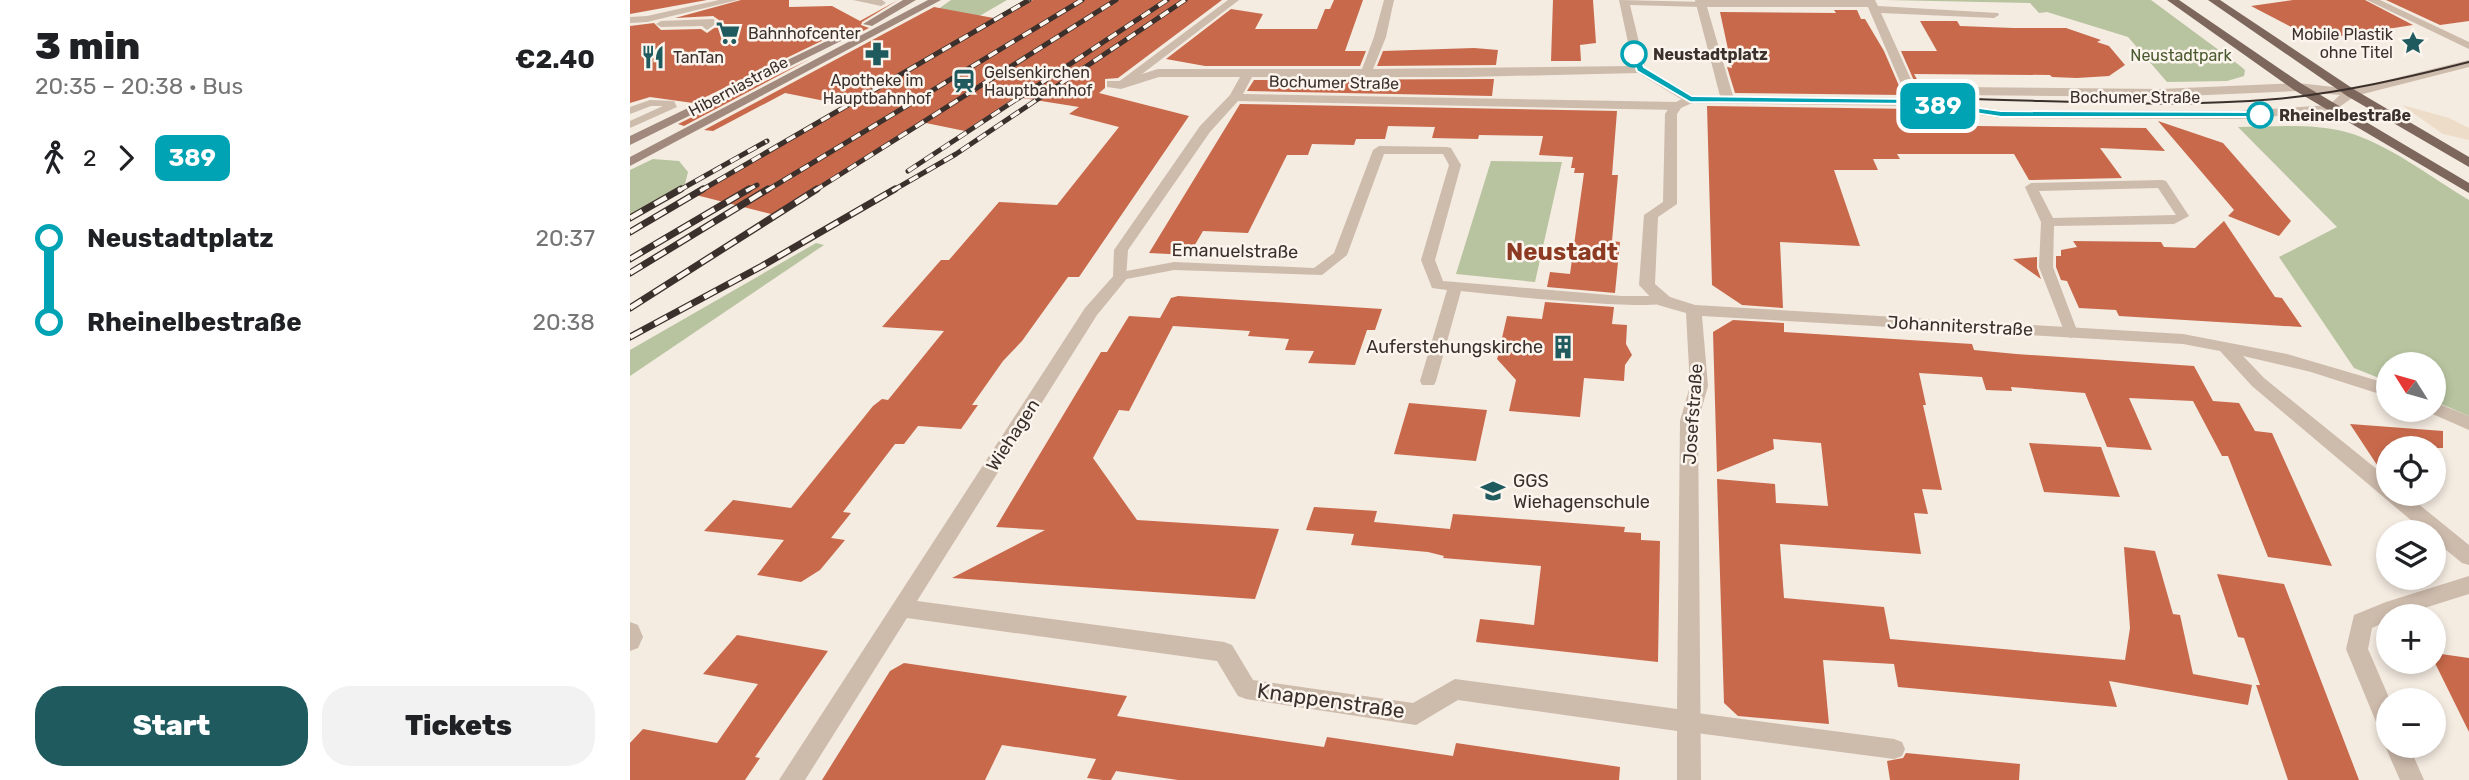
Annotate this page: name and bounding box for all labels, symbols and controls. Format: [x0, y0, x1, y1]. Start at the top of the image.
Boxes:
supermarket icon: Bahnhofcenter [714, 19, 742, 47]
text: 3 min [35, 23, 140, 69]
place label: Bahnhofcenter [748, 24, 860, 43]
place label: Mobile Plastik ohne Titel [2291, 25, 2394, 62]
place icon: Mobile Plastik ohne Titel [2399, 29, 2427, 57]
pharmacy icon: Apotheke im Hauptbahnhof [863, 40, 891, 68]
marker: Neustadtplatz [1621, 41, 1647, 67]
restaurant icon: TanTan [639, 43, 667, 71]
text: €2.40 [515, 44, 595, 75]
place label: Neustadtplatz [1653, 45, 1768, 64]
park label: Neustadtpark [2130, 46, 2232, 65]
place label: TanTan [673, 48, 724, 67]
street label: Hiberniastraße [685, 52, 791, 121]
place label: Gelsenkirchen Hauptbahnhof [984, 63, 1093, 100]
station icon: Gelsenkirchen Hauptbahnhof [950, 67, 978, 95]
place label: Apotheke im Hauptbahnhof [823, 71, 932, 108]
text: 20:35 – 20:38 · Bus [35, 72, 243, 100]
street label: Bochumer Straße [1269, 72, 1399, 93]
line badge: 389 [1898, 83, 1978, 129]
street label: Bochumer Straße [2070, 88, 2200, 107]
text: 389 [1914, 92, 1962, 120]
marker: Rheinelbestraße [2247, 102, 2273, 128]
place label: Rheinelbestraße [2279, 106, 2411, 125]
icon: walk [35, 139, 73, 177]
icon: forward [107, 139, 145, 177]
text: 2 [83, 144, 97, 172]
text: 389 [169, 144, 216, 172]
text: Neustadtplatz [87, 223, 274, 254]
text: 20:37 [535, 224, 595, 252]
district label: Neustadt [1506, 238, 1618, 266]
street label: Emanuelstraße [1172, 239, 1298, 263]
text: Rheinelbestraße [87, 307, 302, 338]
text: 20:38 [533, 308, 595, 336]
street label: Johanniterstraße [1886, 311, 2034, 341]
building icon: Auferstehungskirche [1549, 333, 1577, 361]
place label: Auferstehungskirche [1366, 336, 1543, 358]
north arrow [2376, 352, 2446, 422]
map controls [2376, 352, 2446, 758]
street label: Josefstraße [1678, 363, 1708, 465]
street label: Wiehagen [982, 395, 1044, 475]
button: locate [2376, 436, 2446, 506]
place label: GGS Wiehagenschule [1513, 470, 1650, 513]
school or university icon: GGS Wiehagenschule [1479, 477, 1507, 505]
button: layers [2376, 520, 2446, 590]
button: + [2376, 604, 2446, 674]
street label: Knappenstraße [1256, 678, 1407, 723]
button: Start [35, 686, 308, 766]
button: Tickets [322, 686, 595, 766]
button: − [2376, 688, 2446, 758]

